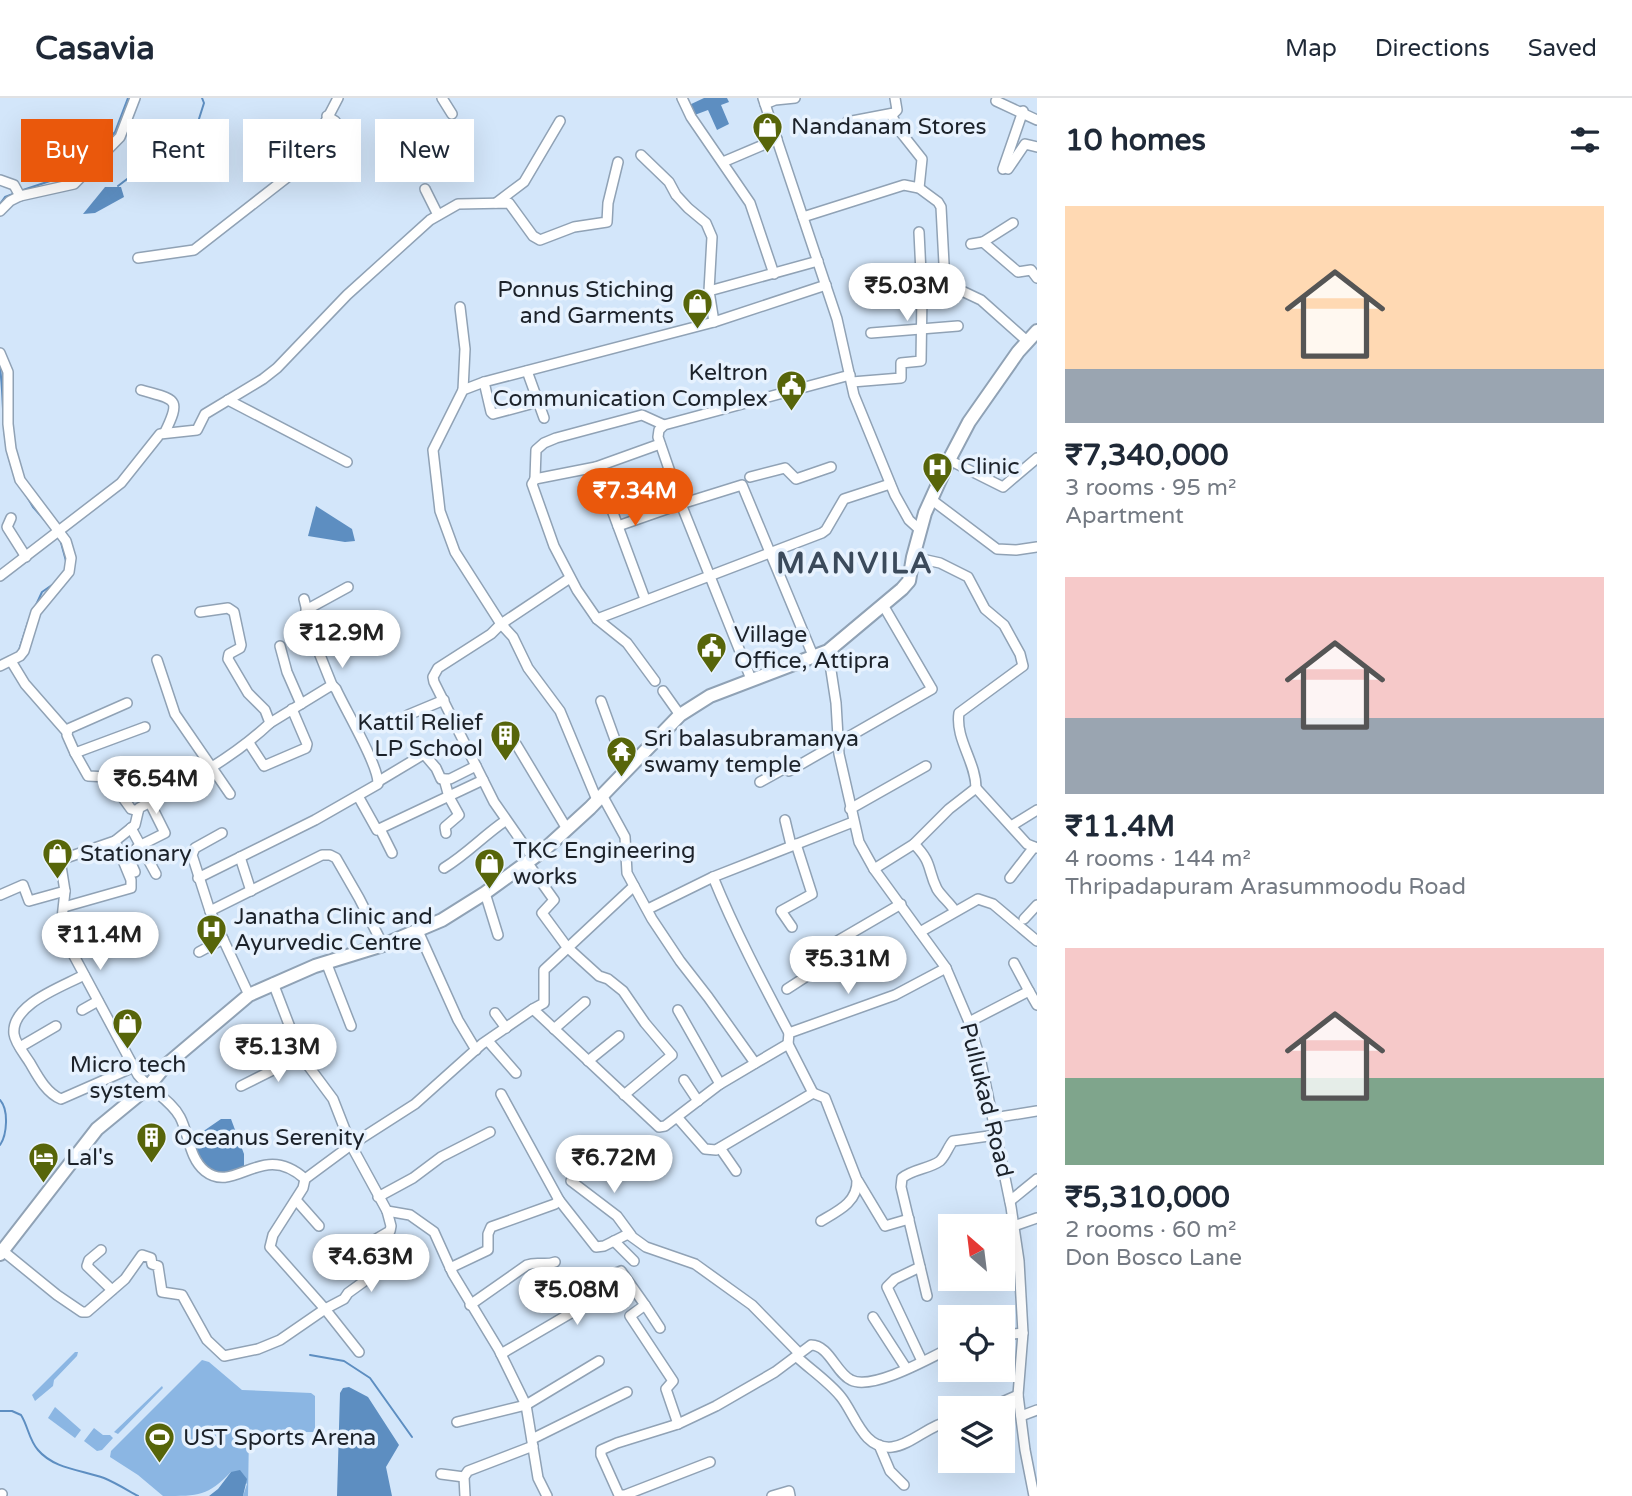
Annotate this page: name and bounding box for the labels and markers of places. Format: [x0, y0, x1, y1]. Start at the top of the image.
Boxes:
shop icon: Nandanam Stores [751, 110, 785, 154]
place label: Nandanam Stores [791, 113, 987, 141]
pin: ₹5.03M [850, 264, 964, 323]
place label: Ponnus Stiching and Garments [497, 276, 674, 330]
shop icon: Ponnus Stiching and Garments [680, 286, 714, 330]
place label: Keltron Communication Complex [493, 359, 768, 413]
public building icon: Keltron Communication Complex [774, 369, 808, 413]
hospital icon: Clinic [920, 450, 954, 494]
place label: Clinic [960, 453, 1019, 481]
pin: ₹7.34M [578, 468, 692, 528]
pin: ₹12.9M [285, 610, 399, 670]
place label: Village Office, Attipra [734, 621, 890, 675]
public building icon: Village Office, Attipra [694, 631, 728, 675]
place label: Kattil Relief LP School [357, 709, 483, 763]
building icon: Kattil Relief LP School [489, 719, 523, 763]
place label: Sri balasubramanya swamy temple [644, 725, 859, 779]
temple icon: Sri balasubramanya swamy temple [604, 735, 638, 779]
pin: ₹6.54M [99, 756, 213, 816]
shop icon: Stationary [40, 837, 74, 881]
place label: TKC Engineering works [513, 837, 696, 891]
place label: Stationary [80, 840, 192, 868]
shop icon: TKC Engineering works [473, 847, 507, 891]
place label: Janatha Clinic and Ayurvedic Centre [234, 903, 433, 957]
pin: ₹11.4M [43, 912, 157, 972]
hospital icon: Janatha Clinic and Ayurvedic Centre [194, 913, 228, 957]
pin: ₹5.31M [791, 936, 905, 996]
shop icon: Micro tech system [111, 1007, 145, 1051]
pin: ₹5.13M [221, 1024, 335, 1084]
place label: Micro tech system [70, 1051, 186, 1105]
building icon: Oceanus Serenity [134, 1121, 168, 1165]
place label: Oceanus Serenity [174, 1124, 365, 1152]
pin: ₹6.72M [557, 1136, 671, 1195]
hotel icon: Lal's [26, 1141, 60, 1185]
place label: Lal's [66, 1144, 114, 1172]
pin: ₹4.63M [314, 1234, 428, 1294]
pin: ₹5.08M [520, 1268, 634, 1327]
sports icon: UST Sports Arena [143, 1421, 177, 1465]
place label: UST Sports Arena [183, 1424, 376, 1452]

